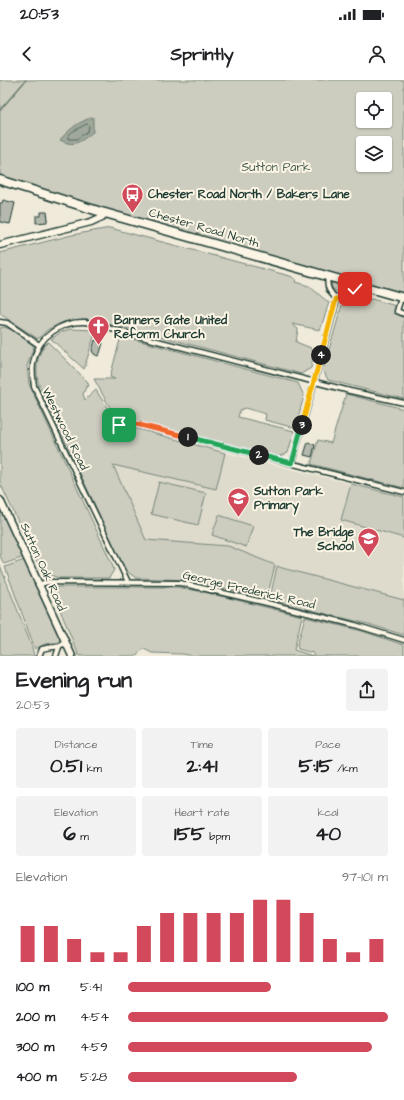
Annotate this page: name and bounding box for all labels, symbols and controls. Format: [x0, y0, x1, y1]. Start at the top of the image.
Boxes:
text: 20:53 [20, 4, 59, 25]
text: Sprintly [170, 42, 234, 67]
icon: back [16, 43, 38, 65]
icon: person [366, 43, 388, 65]
map controls [356, 92, 392, 172]
button: locate [356, 92, 392, 128]
button: layers [356, 136, 392, 172]
park label: Sutton Park [242, 159, 311, 176]
bus stop icon: Chester Road North / Bakers Lane [120, 181, 146, 214]
place label: Chester Road North / Bakers Lane [148, 186, 350, 203]
street label: Chester Road North [147, 204, 261, 252]
pin [338, 272, 372, 306]
icon: check [344, 278, 366, 300]
place label: Banners Gate United Reform Church [114, 312, 228, 343]
church icon: Banners Gate United Reform Church [85, 314, 111, 347]
pin: 4 [311, 345, 331, 365]
text: 4 [317, 347, 325, 362]
street label: Westwood Road [38, 385, 92, 473]
pin [102, 408, 136, 442]
icon: arrive [108, 414, 130, 436]
pin: 3 [292, 415, 312, 435]
text: 3 [299, 417, 305, 432]
pin: 1 [178, 427, 198, 447]
text: 1 [187, 429, 189, 444]
pin: 2 [249, 445, 269, 465]
text: 2 [256, 447, 262, 462]
place label: Sutton Park Primary [253, 483, 323, 515]
school or university icon: Sutton Park Primary [226, 485, 252, 518]
street label: Sutton Oak Road [16, 520, 70, 614]
place label: The Bridge School [292, 524, 355, 555]
school or university icon: The Bridge School [356, 526, 382, 559]
street label: George Frederick Road [181, 566, 317, 614]
text: Evening run [16, 665, 132, 696]
button: share [346, 669, 388, 711]
text: 20:53 [16, 696, 50, 714]
text: Distance [55, 737, 97, 752]
text: Time [190, 737, 214, 752]
text: Pace [315, 737, 341, 752]
text: 0.51 [50, 752, 82, 780]
text: 2:41 [187, 752, 217, 780]
text: 5:15 [299, 752, 333, 780]
text: km [82, 761, 102, 776]
text: /km [333, 761, 357, 776]
text: Elevation [54, 805, 98, 820]
text: Heart rate [174, 805, 230, 820]
text: kcal [317, 805, 339, 820]
text: 6 [63, 820, 76, 848]
text: 155 [174, 820, 205, 848]
text: 40 [315, 820, 341, 848]
text: m [76, 829, 89, 844]
text: bpm [205, 829, 230, 844]
text: Elevation [16, 868, 67, 886]
text: 97–101 m [342, 868, 388, 886]
text: 100 m [16, 978, 49, 996]
text: 5:41 [80, 978, 102, 996]
text: 200 m [16, 1008, 55, 1026]
text: 4:54 [80, 1008, 109, 1026]
text: 300 m [16, 1038, 54, 1056]
text: 4:59 [80, 1038, 108, 1056]
text: 400 m [16, 1068, 57, 1086]
text: 5:28 [80, 1068, 107, 1086]

